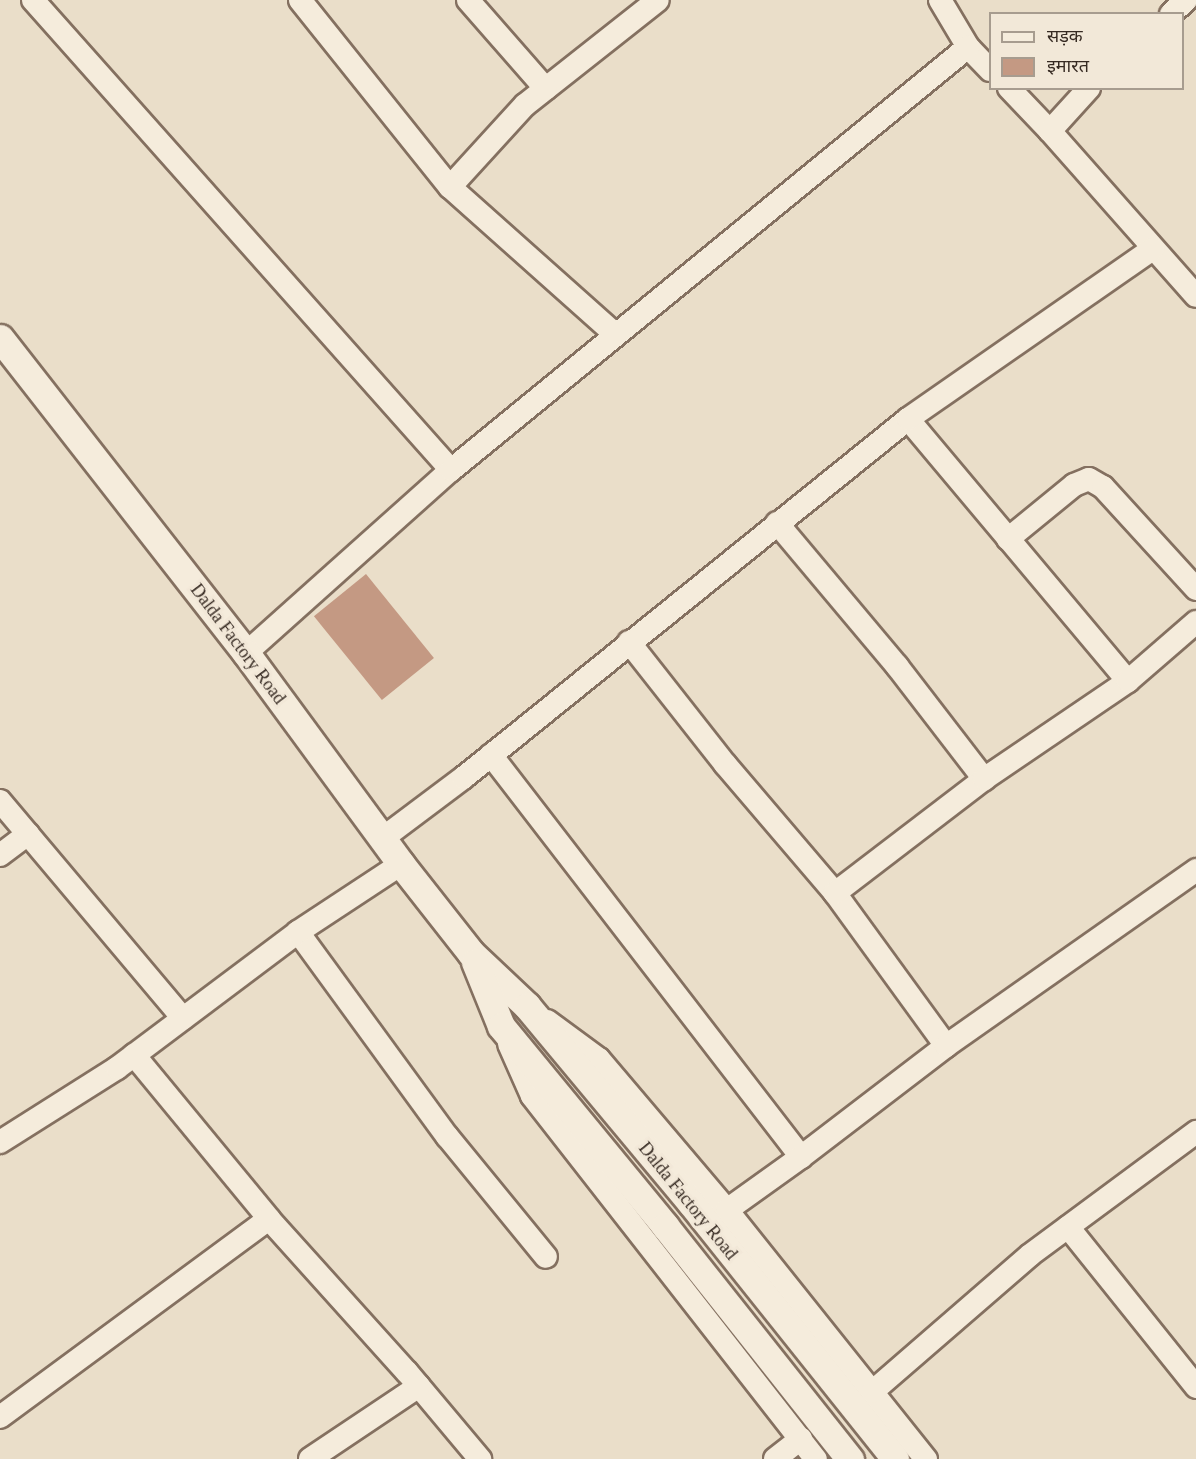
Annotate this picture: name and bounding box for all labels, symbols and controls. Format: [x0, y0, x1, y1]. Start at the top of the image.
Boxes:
legend [989, 12, 1184, 90]
text: सड़क [1047, 26, 1083, 46]
text: इमारत [1047, 56, 1089, 76]
street label: Dalda Factory Road [186, 580, 290, 708]
street label: Dalda Factory Road [634, 1138, 742, 1264]

